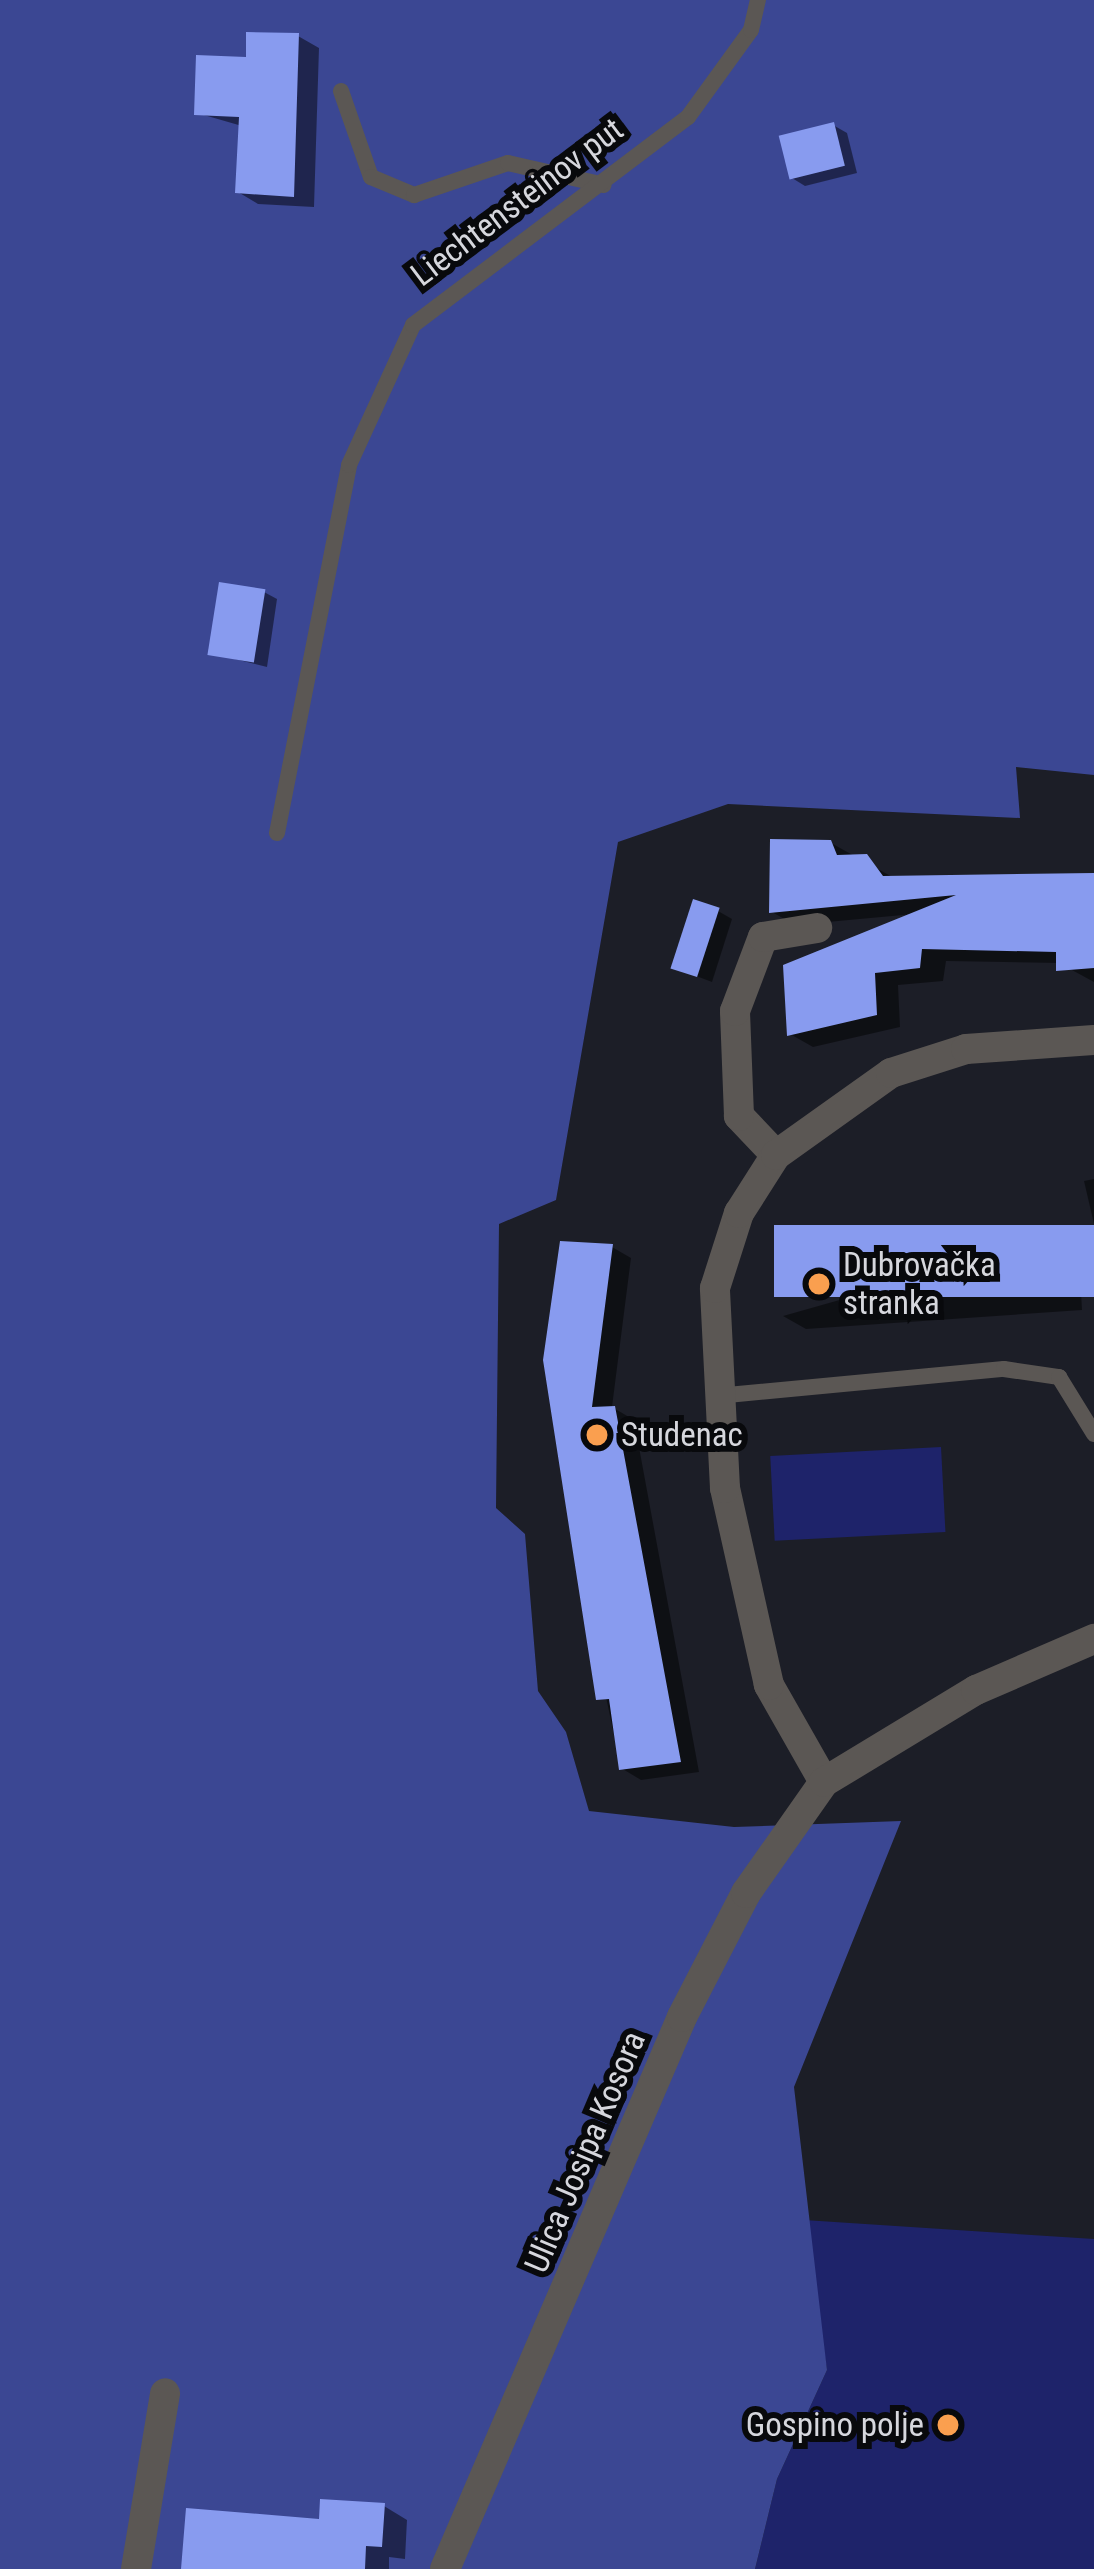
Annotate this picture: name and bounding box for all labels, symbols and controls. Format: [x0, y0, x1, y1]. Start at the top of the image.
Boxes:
street label: Liechtensteinov put [403, 109, 631, 295]
place label: Dubrovačka stranka [843, 1245, 996, 1323]
marker: Dubrovačka stranka [806, 1271, 832, 1297]
place label: Studenac [621, 1415, 743, 1455]
marker: Studenac [584, 1422, 610, 1448]
street label: Ulica Josipa Kosora [516, 2025, 654, 2279]
place label: Gospino polje [746, 2405, 924, 2445]
marker: Gospino polje [935, 2412, 961, 2438]

